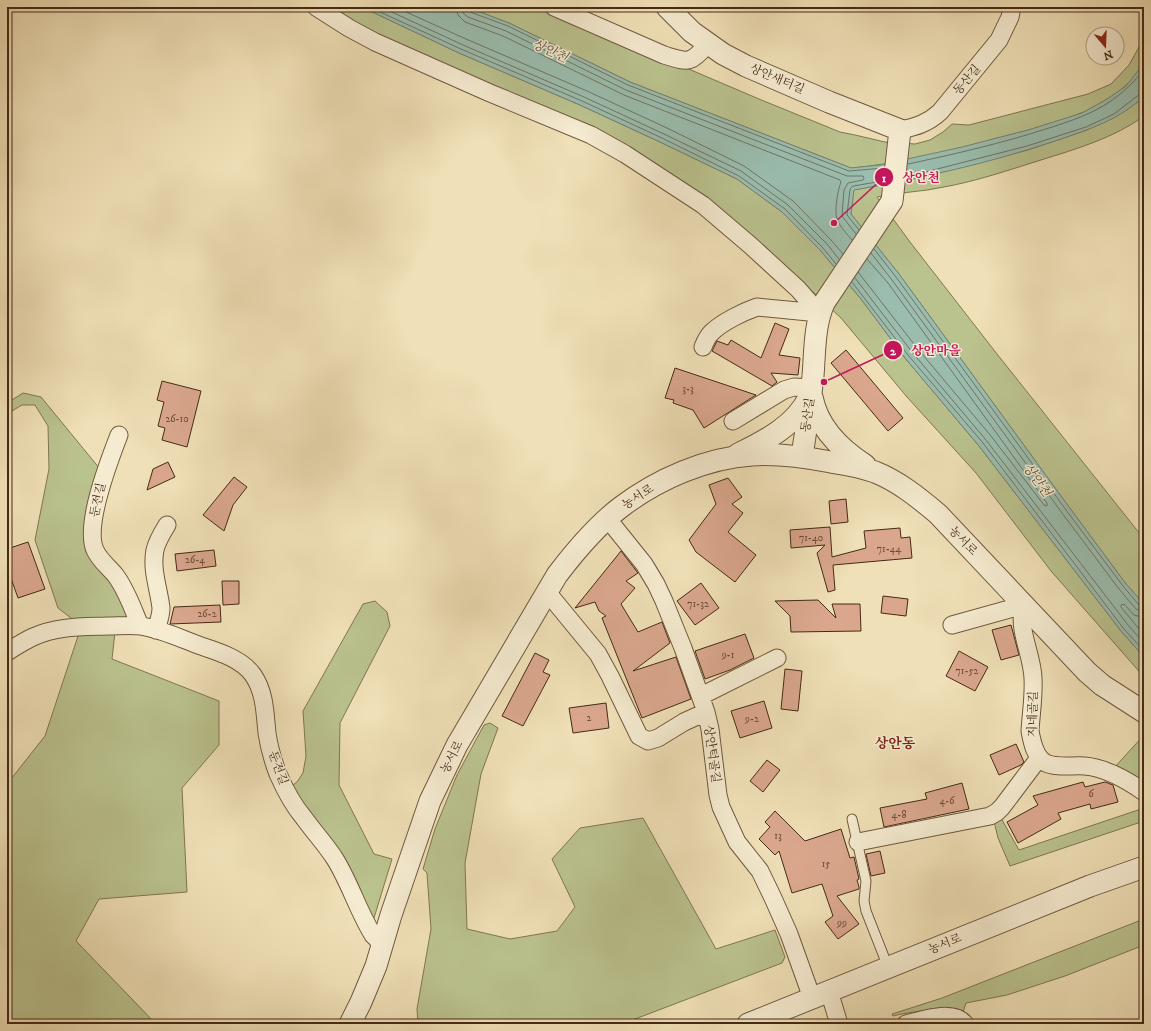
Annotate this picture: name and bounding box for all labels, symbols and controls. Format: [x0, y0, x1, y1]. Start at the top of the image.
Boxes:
north arrow [1085, 26, 1125, 66]
water label: 상안천 [530, 36, 572, 67]
text: N [1101, 46, 1114, 63]
street label: 상안새터길 [747, 61, 807, 97]
street label: 동산길 [950, 62, 984, 98]
callout: 상안천 [874, 165, 948, 190]
text: 상안천 [902, 170, 940, 186]
text: 1 [882, 171, 887, 186]
callout: 상안마을 [883, 338, 969, 363]
text: 상안마을 [911, 343, 962, 359]
text: 2 [890, 344, 897, 359]
house number: 3-3 [682, 383, 694, 395]
street label: 동산길 [798, 397, 818, 433]
house number: 26-10 [165, 413, 189, 425]
water label: 상안천 [1019, 460, 1056, 501]
street label: 둔전길 [87, 481, 109, 519]
street label: 농서로 [619, 481, 657, 513]
street label: 농서로 [946, 523, 981, 559]
house number: 71-40 [799, 532, 823, 544]
house number: 71-44 [877, 543, 901, 555]
house number: 26-4 [185, 554, 205, 566]
house number: 71-32 [687, 598, 709, 610]
house number: 26-2 [197, 608, 217, 620]
house number: 9-1 [721, 649, 735, 661]
house number: 71-52 [956, 665, 979, 677]
street label: 지네골길 [1025, 691, 1041, 737]
house number: 2 [587, 712, 592, 724]
house number: 9-2 [744, 713, 759, 725]
street label: 상안턱골길 [701, 724, 723, 784]
district label: 상안동 [875, 735, 916, 753]
street label: 농서로 [437, 738, 467, 776]
street label: 둔전길 [265, 749, 291, 787]
house number: 6 [1088, 788, 1094, 800]
house number: 4-6 [939, 795, 955, 807]
house number: 4-8 [892, 809, 906, 821]
house number: 13 [774, 830, 782, 842]
house number: 15 [822, 858, 830, 870]
house number: 99 [836, 917, 847, 929]
street label: 농서로 [926, 930, 964, 957]

